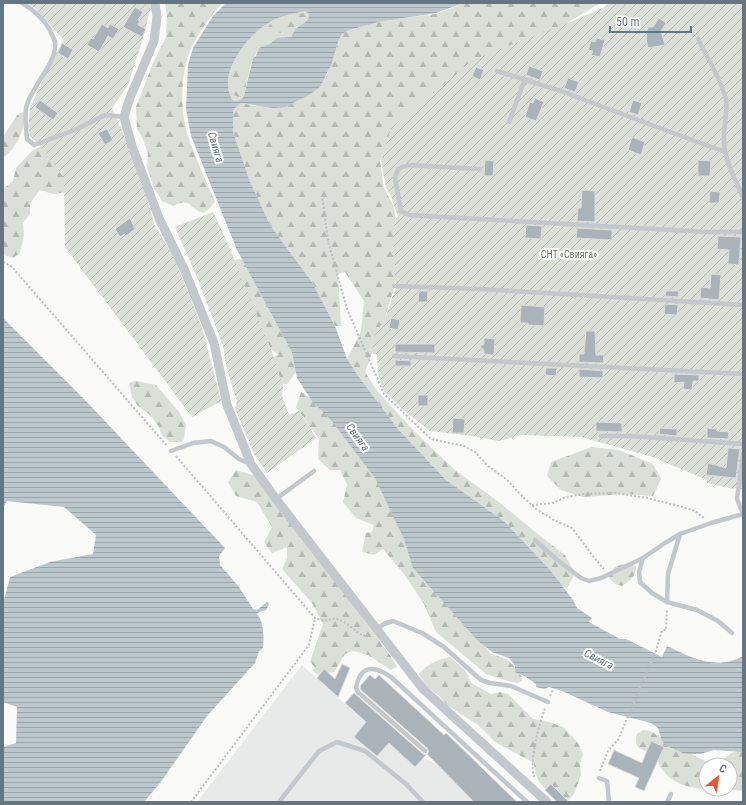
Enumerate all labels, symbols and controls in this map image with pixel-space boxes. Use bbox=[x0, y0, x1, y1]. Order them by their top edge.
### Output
scale bar bbox=[610, 8, 691, 34]
text: 50 m bbox=[616, 15, 640, 29]
water label: Свияга bbox=[205, 130, 226, 164]
park label: СНТ «Свияга» bbox=[541, 249, 597, 260]
water label: Свияга bbox=[343, 421, 372, 454]
water label: Свияга bbox=[582, 647, 616, 672]
north arrow bbox=[698, 757, 738, 797]
text: С bbox=[717, 762, 729, 776]

